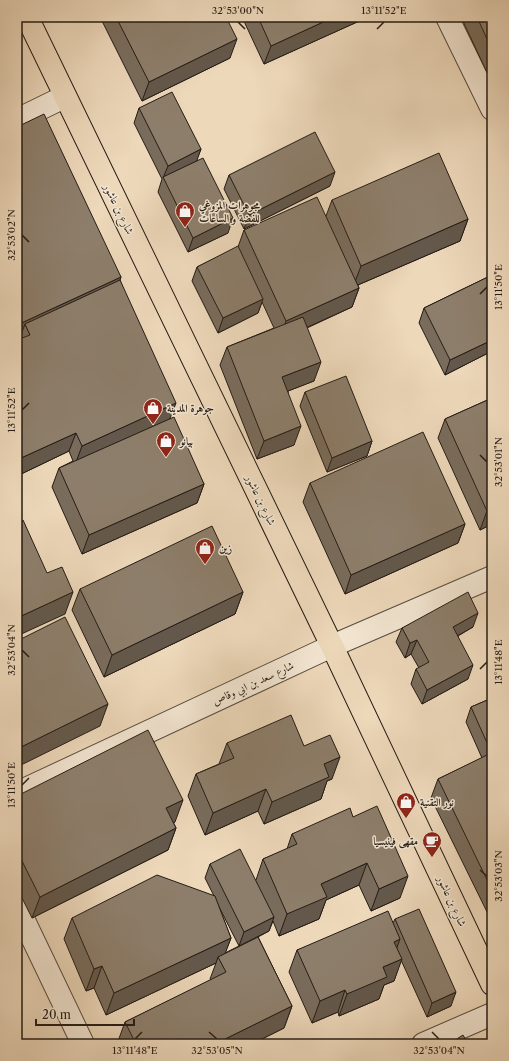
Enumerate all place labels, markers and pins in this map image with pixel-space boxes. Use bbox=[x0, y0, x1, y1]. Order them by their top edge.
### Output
place label: مجوهرات المزوغي للفضة و الساعات bbox=[198, 198, 260, 226]
shop icon: مجوهرات المزوغي للفضة و الساعات bbox=[174, 200, 196, 228]
shop icon: جوهرة المدينة bbox=[142, 397, 164, 425]
place label: جوهرة المدينة bbox=[167, 401, 214, 416]
shop icon: بيانو bbox=[155, 430, 177, 458]
place label: بيانو bbox=[179, 434, 193, 448]
shop icon: زين bbox=[194, 537, 216, 565]
place label: زين bbox=[219, 541, 233, 555]
shop icon: نور التقنية bbox=[395, 791, 417, 819]
place label: نور التقنية bbox=[420, 795, 454, 809]
cafe icon: مقهى فينيسيا bbox=[421, 830, 443, 858]
place label: مقهى فينيسيا bbox=[373, 834, 418, 849]

